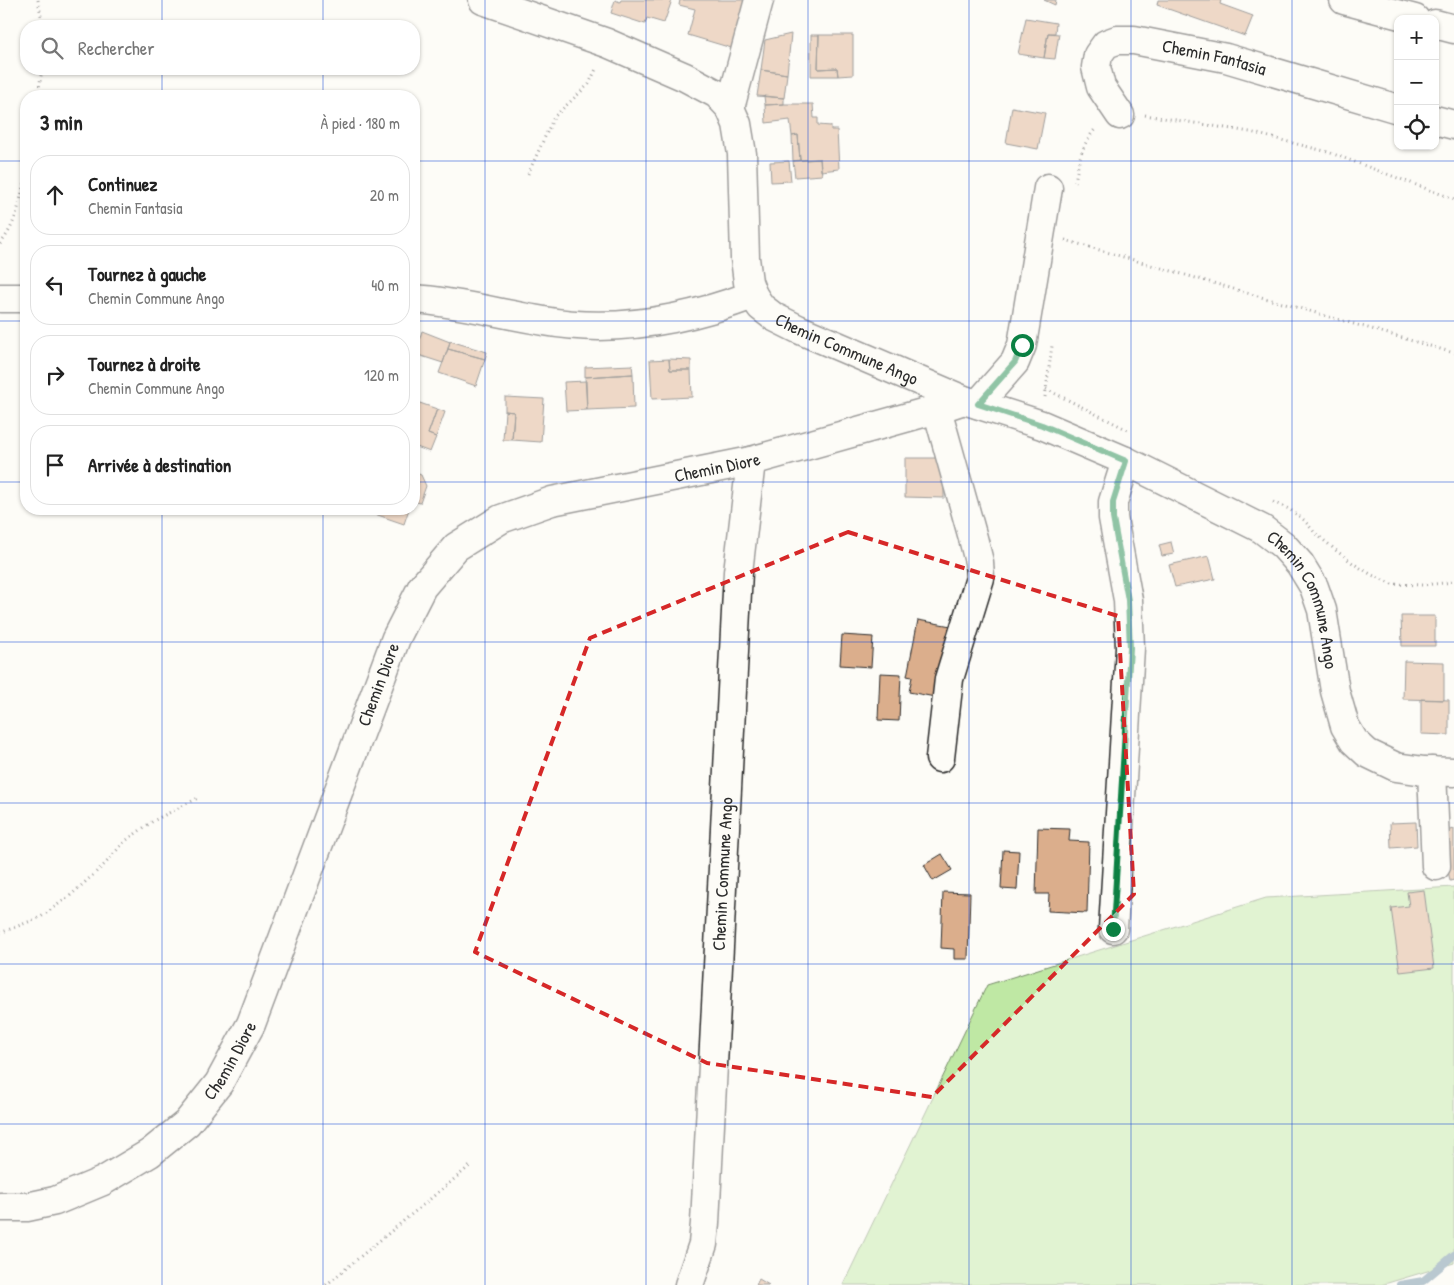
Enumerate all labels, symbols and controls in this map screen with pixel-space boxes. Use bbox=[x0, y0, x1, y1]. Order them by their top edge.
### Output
map controls bbox=[1394, 15, 1439, 150]
button: + bbox=[1394, 15, 1439, 60]
search box bbox=[20, 20, 420, 75]
street label: Chemin Fantasia bbox=[1160, 33, 1270, 81]
icon: search bbox=[38, 34, 66, 62]
text: Rechercher bbox=[78, 35, 155, 61]
button: − bbox=[1394, 60, 1439, 105]
button: locate bbox=[1394, 105, 1439, 150]
text: 3 min bbox=[40, 108, 83, 137]
text: À pied · 180 m bbox=[320, 112, 400, 134]
text: Continuez bbox=[88, 171, 157, 197]
icon: ahead bbox=[41, 181, 69, 209]
text: 20 m bbox=[370, 184, 399, 206]
text: Chemin Fantasia bbox=[88, 197, 183, 219]
text: Tournez à gauche bbox=[88, 261, 206, 287]
icon: left bbox=[41, 271, 69, 299]
text: 40 m bbox=[371, 274, 399, 296]
text: Chemin Commune Ango bbox=[88, 287, 225, 309]
street label: Chemin Commune Ango bbox=[771, 307, 922, 391]
route start bbox=[1011, 334, 1034, 357]
text: Tournez à droite bbox=[88, 351, 201, 377]
icon: right bbox=[41, 361, 69, 389]
text: 120 m bbox=[364, 364, 399, 386]
text: Chemin Commune Ango bbox=[88, 377, 225, 399]
street label: Chemin Diore bbox=[672, 446, 763, 488]
icon: arrive bbox=[41, 451, 69, 479]
text: Arrivée à destination bbox=[88, 452, 231, 478]
street label: Chemin Commune Ango bbox=[1262, 524, 1344, 671]
street label: Chemin Diore bbox=[351, 639, 405, 730]
street label: Chemin Commune Ango bbox=[706, 796, 739, 951]
route end bbox=[1102, 918, 1125, 941]
street label: Chemin Diore bbox=[197, 1017, 262, 1105]

